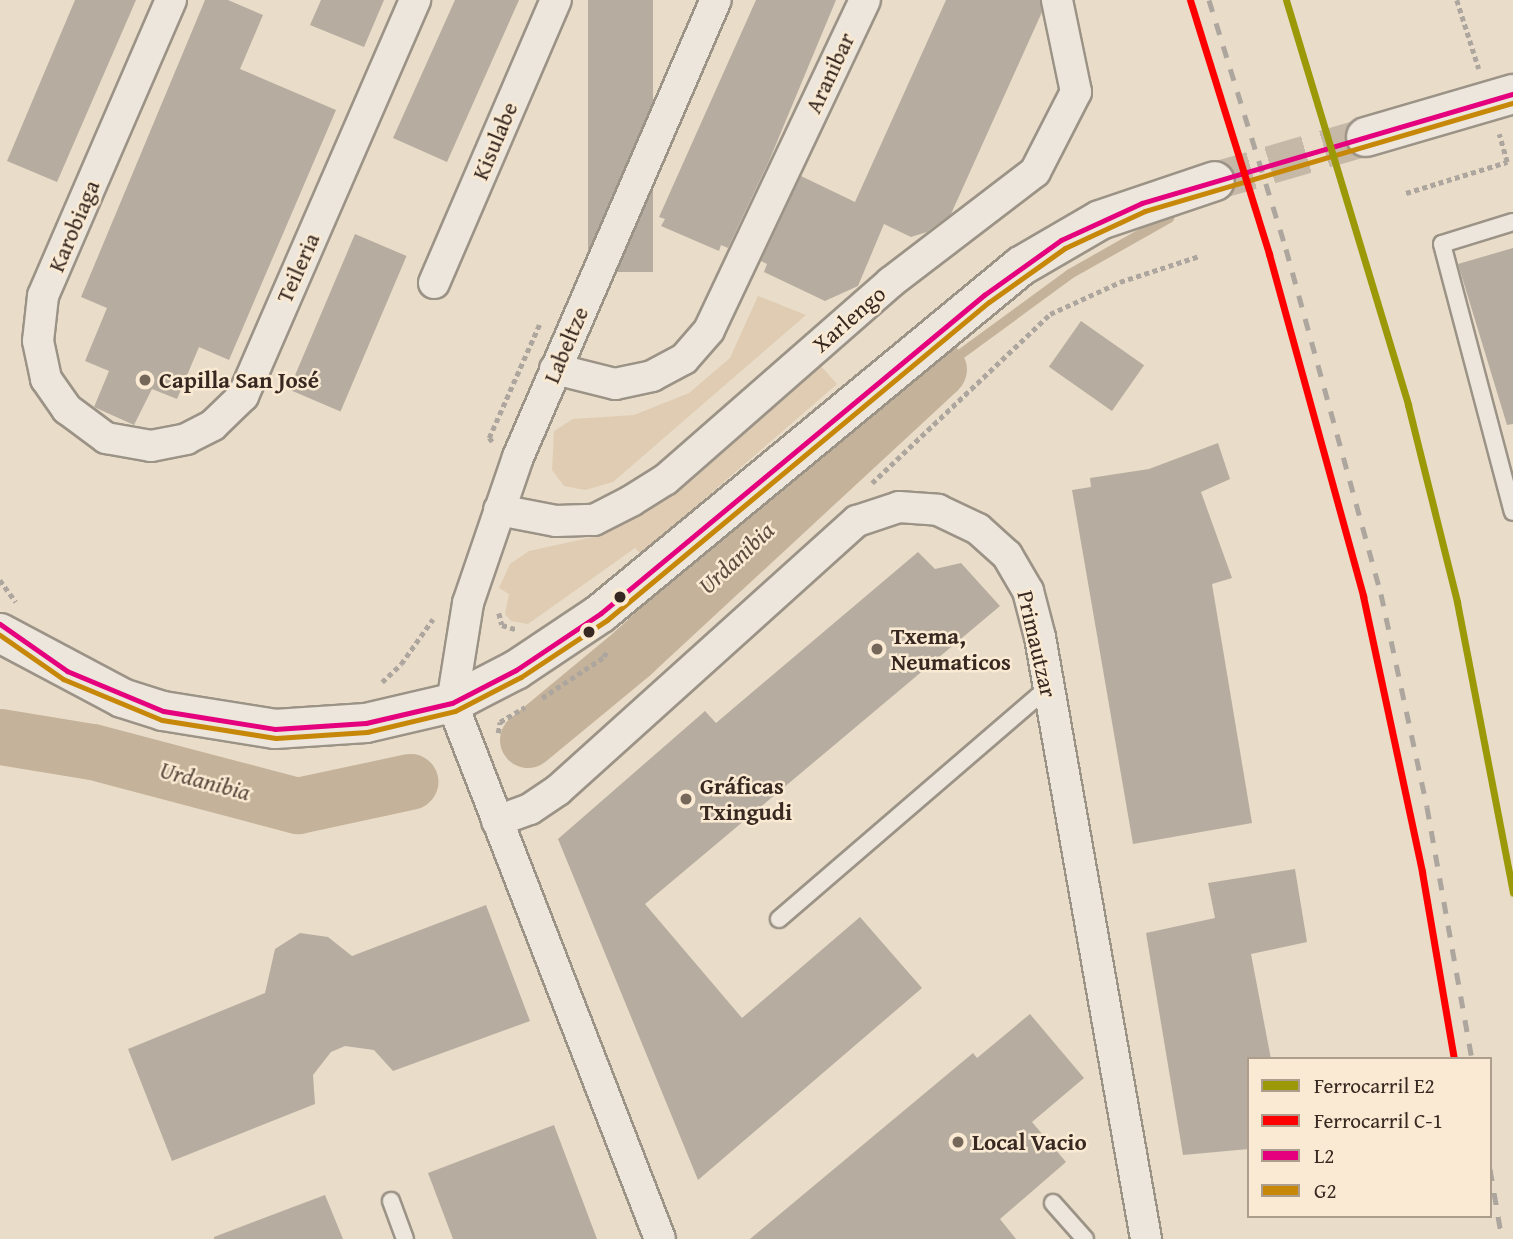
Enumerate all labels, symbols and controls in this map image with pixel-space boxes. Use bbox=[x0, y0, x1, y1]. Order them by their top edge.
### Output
street label: Aranibar bbox=[799, 28, 861, 118]
street label: Kisulabe bbox=[466, 98, 524, 184]
street label: Karobiaga bbox=[42, 176, 106, 276]
street label: Teileria bbox=[270, 229, 326, 307]
street label: Xarlengo bbox=[807, 280, 891, 358]
street label: Labeltze bbox=[538, 303, 594, 387]
place label: Capilla San José bbox=[159, 366, 319, 394]
marker: Capilla San José bbox=[137, 372, 153, 388]
water label: Urdanibia bbox=[692, 516, 780, 600]
street label: Primautzar bbox=[1011, 588, 1063, 700]
unlabelled marker bbox=[613, 590, 627, 604]
place label: Txema, Neumaticos bbox=[891, 622, 1011, 676]
unlabelled marker bbox=[582, 625, 596, 639]
marker: Txema, Neumaticos bbox=[869, 641, 885, 657]
water label: Urdanibia bbox=[157, 755, 253, 807]
place label: Gráficas Txingudi bbox=[700, 772, 792, 826]
marker: Gráficas Txingudi bbox=[678, 791, 694, 807]
legend bbox=[1247, 1057, 1492, 1218]
text: Ferrocarril E2 bbox=[1314, 1070, 1435, 1101]
text: Ferrocarril C-1 bbox=[1314, 1105, 1443, 1136]
place label: Local Vacio bbox=[972, 1128, 1087, 1156]
marker: Local Vacio bbox=[950, 1134, 966, 1150]
text: L2 bbox=[1314, 1140, 1334, 1171]
text: G2 bbox=[1314, 1175, 1337, 1206]

